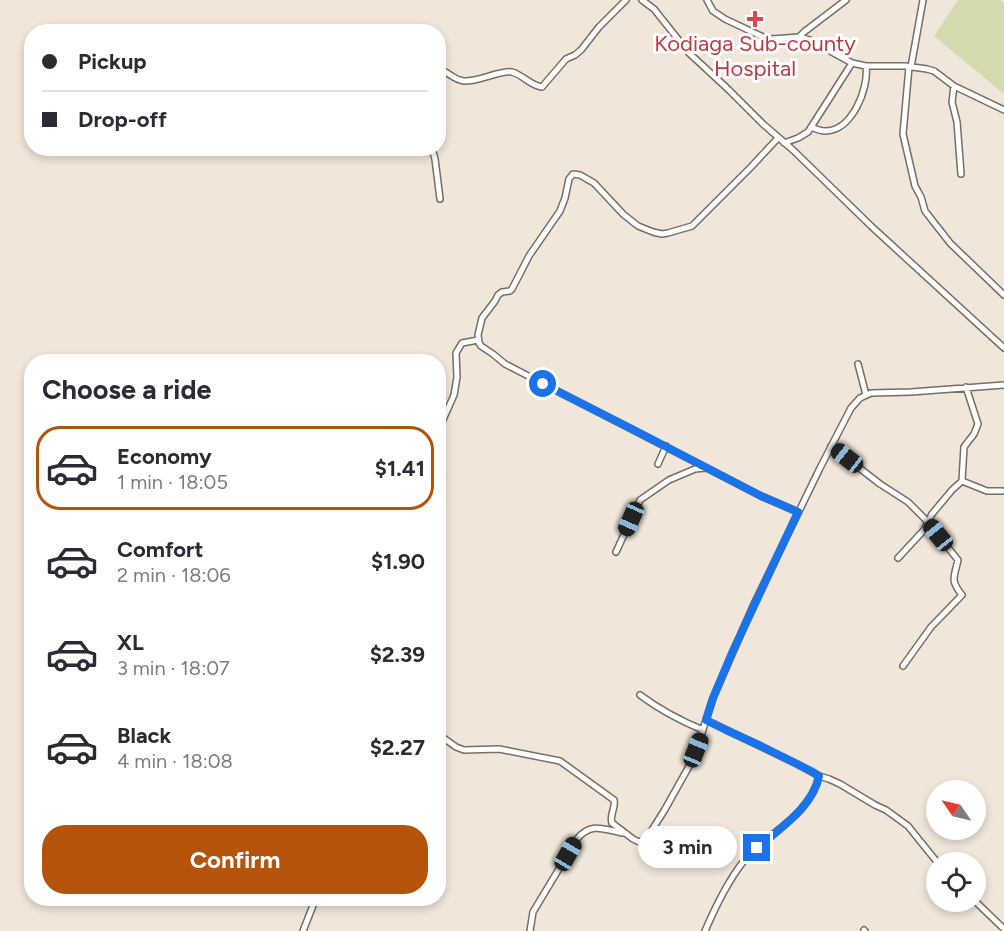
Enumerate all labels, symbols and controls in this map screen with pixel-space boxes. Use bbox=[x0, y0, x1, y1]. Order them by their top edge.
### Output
marker: Kodiaga Sub-county Hospital bbox=[746, 10, 764, 28]
place label: Kodiaga Sub-county Hospital bbox=[654, 30, 856, 82]
text: Pickup bbox=[78, 48, 147, 75]
text: Drop-off bbox=[78, 106, 167, 133]
route start bbox=[529, 370, 556, 397]
text: Choose a ride bbox=[42, 373, 211, 406]
car bbox=[827, 440, 867, 476]
icon: car bbox=[45, 441, 99, 495]
text: Economy bbox=[117, 443, 212, 470]
text: $1.41 bbox=[375, 455, 425, 482]
text: 1 min · 18:05 bbox=[117, 470, 228, 494]
car bbox=[615, 499, 647, 539]
car bbox=[920, 515, 956, 555]
icon: car bbox=[45, 534, 99, 588]
text: Comfort bbox=[117, 536, 203, 563]
text: $1.90 bbox=[371, 548, 425, 575]
text: 2 min · 18:06 bbox=[117, 563, 231, 587]
icon: car bbox=[45, 627, 99, 681]
text: XL bbox=[117, 629, 144, 656]
text: $2.39 bbox=[370, 641, 425, 668]
text: 3 min · 18:07 bbox=[117, 656, 230, 680]
icon: car bbox=[45, 720, 99, 774]
text: Black bbox=[117, 722, 171, 749]
car bbox=[681, 730, 711, 770]
text: $2.27 bbox=[370, 734, 425, 761]
text: 4 min · 18:08 bbox=[117, 749, 233, 773]
north arrow bbox=[926, 780, 986, 840]
map controls bbox=[926, 780, 986, 912]
button: Confirm bbox=[42, 825, 428, 894]
callout: 3 min bbox=[637, 827, 736, 869]
car bbox=[551, 834, 585, 874]
route end bbox=[743, 834, 770, 861]
text: 3 min bbox=[663, 835, 712, 859]
button: locate bbox=[926, 852, 986, 912]

